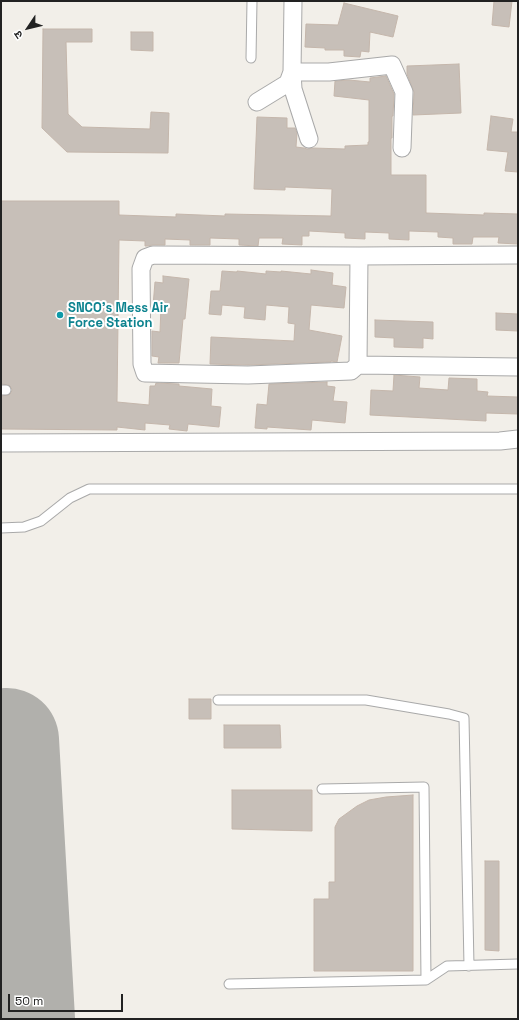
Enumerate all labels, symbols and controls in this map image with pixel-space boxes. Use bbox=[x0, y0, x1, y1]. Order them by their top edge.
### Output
north arrow bbox=[8, 8, 48, 48]
text: उ bbox=[11, 28, 26, 42]
place label: SNCO's Mess Air Force Station bbox=[68, 300, 168, 331]
marker: SNCO's Mess Air Force Station bbox=[55, 310, 65, 320]
scale bar bbox=[10, 986, 125, 1012]
text: 50 m bbox=[15, 993, 43, 1009]

